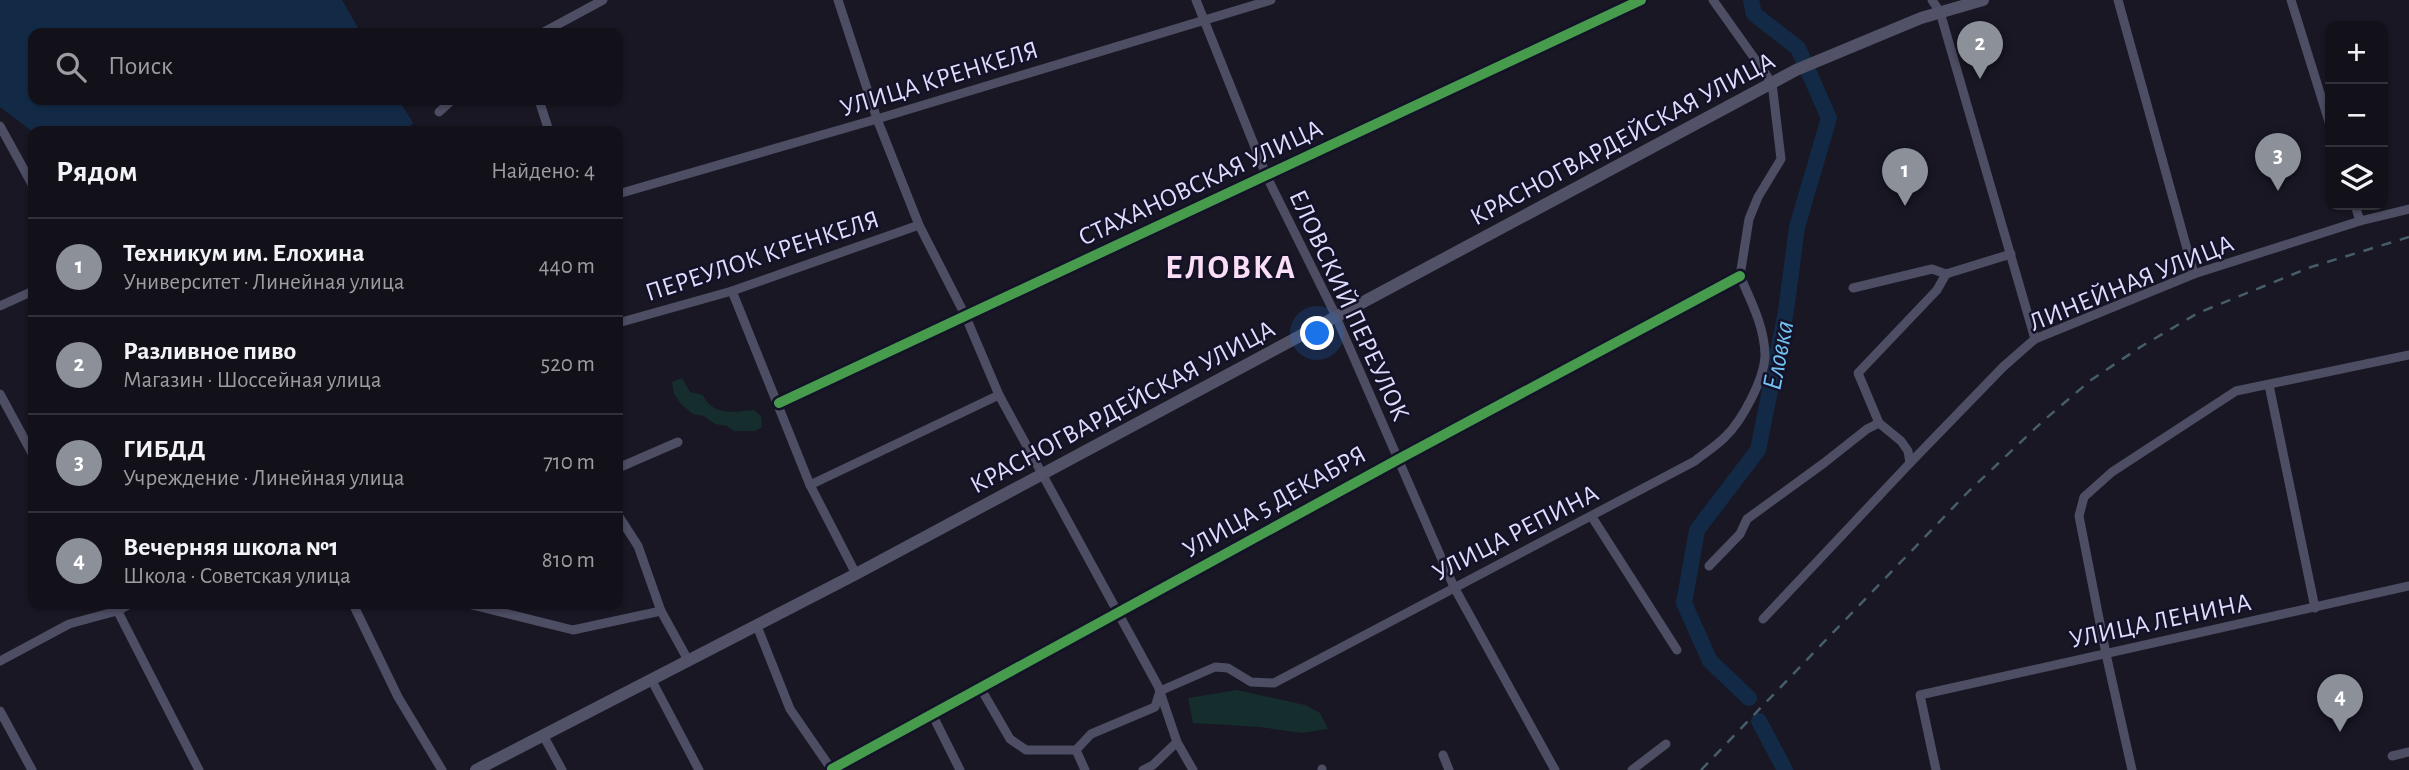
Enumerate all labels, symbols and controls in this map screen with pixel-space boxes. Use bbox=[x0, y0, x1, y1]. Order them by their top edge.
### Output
pin: 2 bbox=[1957, 21, 2003, 79]
map controls bbox=[2325, 21, 2388, 210]
button: + bbox=[2325, 21, 2388, 84]
search box bbox=[28, 28, 623, 105]
street label: УЛИЦА КРЕНКЕЛЯ bbox=[837, 36, 1041, 121]
street label: КРАСНОГВАРДЕЙСКАЯ УЛИЦА bbox=[1466, 47, 1779, 230]
icon: search bbox=[52, 48, 90, 86]
text: Поиск bbox=[108, 53, 173, 79]
button: − bbox=[2325, 84, 2388, 147]
street label: СТАХАНОВСКАЯ УЛИЦА bbox=[1074, 115, 1326, 251]
pin: 3 bbox=[2255, 133, 2301, 191]
button: layers bbox=[2325, 147, 2388, 210]
pin: 1 bbox=[1882, 148, 1928, 206]
text: Рядом bbox=[56, 157, 138, 187]
text: Найдено: 4 bbox=[491, 160, 595, 183]
street label: ЕЛОВСКИЙ ПЕРЕУЛОК bbox=[1284, 186, 1414, 425]
street label: ПЕРЕУЛОК КРЕНКЕЛЯ bbox=[642, 206, 883, 306]
street label: ЛИНЕЙНАЯ УЛИЦА bbox=[2025, 230, 2237, 336]
text: Техникум им. Елохина bbox=[123, 240, 365, 266]
district label: ЕЛОВКА bbox=[1165, 252, 1297, 285]
text: 1 bbox=[75, 255, 83, 278]
text: 440 m bbox=[539, 255, 595, 278]
text: Университет · Линейная улица bbox=[123, 271, 405, 294]
street label: КРАСНОГВАРДЕЙСКАЯ УЛИЦА bbox=[966, 315, 1279, 498]
your location bbox=[1300, 316, 1334, 350]
water label: Еловка bbox=[1759, 318, 1799, 393]
text: Разливное пиво bbox=[123, 338, 296, 364]
text: 2 bbox=[74, 353, 84, 376]
text: 520 m bbox=[541, 353, 595, 376]
text: Магазин · Шоссейная улица bbox=[123, 369, 381, 392]
text: ГИБДД bbox=[123, 436, 205, 462]
street label: УЛИЦА 5 ДЕКАБРЯ bbox=[1179, 441, 1370, 563]
text: 3 bbox=[74, 451, 84, 474]
text: 710 m bbox=[543, 451, 595, 474]
text: Учреждение · Линейная улица bbox=[123, 467, 404, 490]
street label: УЛИЦА РЕПИНА bbox=[1428, 480, 1603, 586]
text: Вечерняя школа №1 bbox=[123, 534, 339, 560]
text: 4 bbox=[73, 549, 85, 572]
text: 810 m bbox=[542, 549, 595, 572]
text: Школа · Советская улица bbox=[123, 565, 351, 588]
street label: УЛИЦА ЛЕНИНА bbox=[2067, 589, 2253, 653]
pin: 4 bbox=[2317, 674, 2363, 732]

